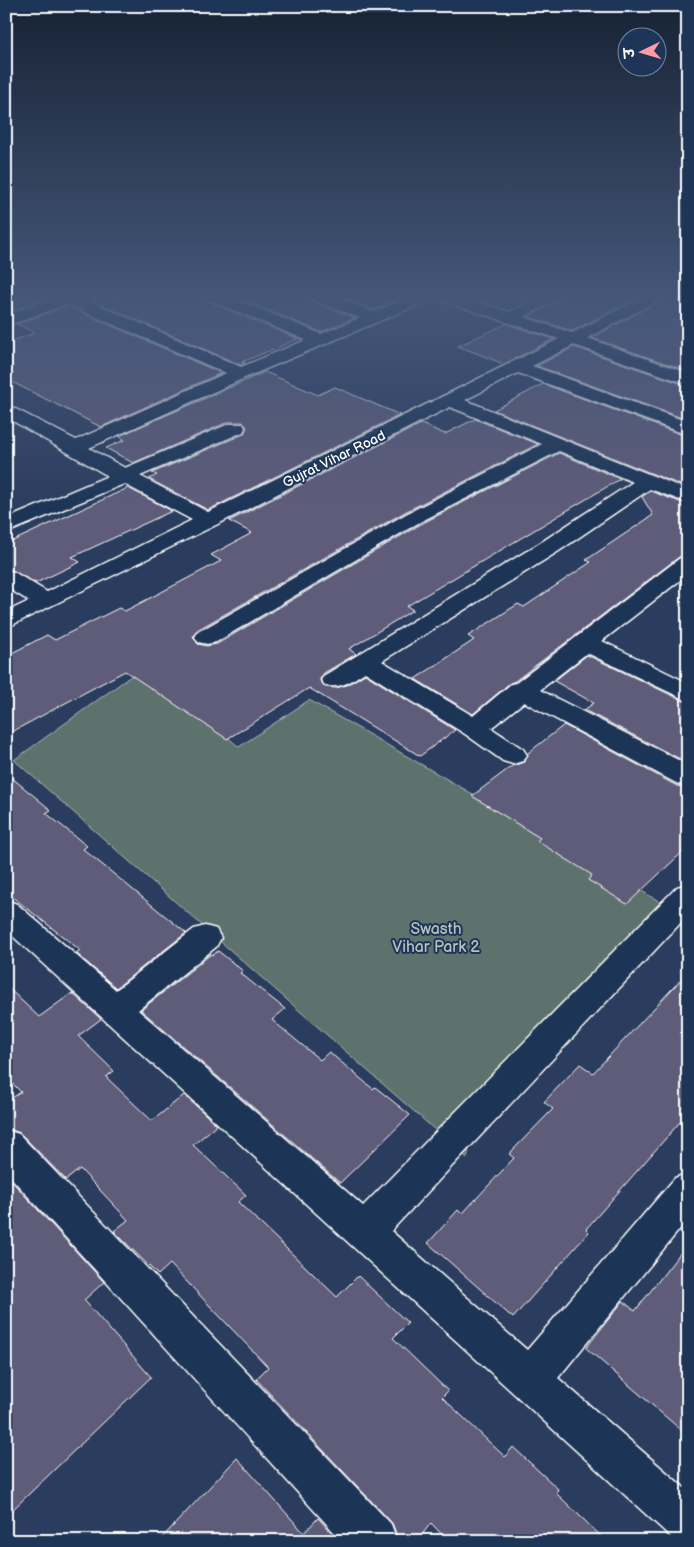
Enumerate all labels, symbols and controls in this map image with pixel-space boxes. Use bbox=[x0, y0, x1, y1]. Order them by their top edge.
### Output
north arrow bbox=[616, 28, 666, 78]
text: उ bbox=[621, 46, 639, 60]
street label: Gujrat Vihar Road bbox=[280, 427, 388, 491]
park label: Swasth Vihar Park 2 bbox=[392, 920, 480, 957]

